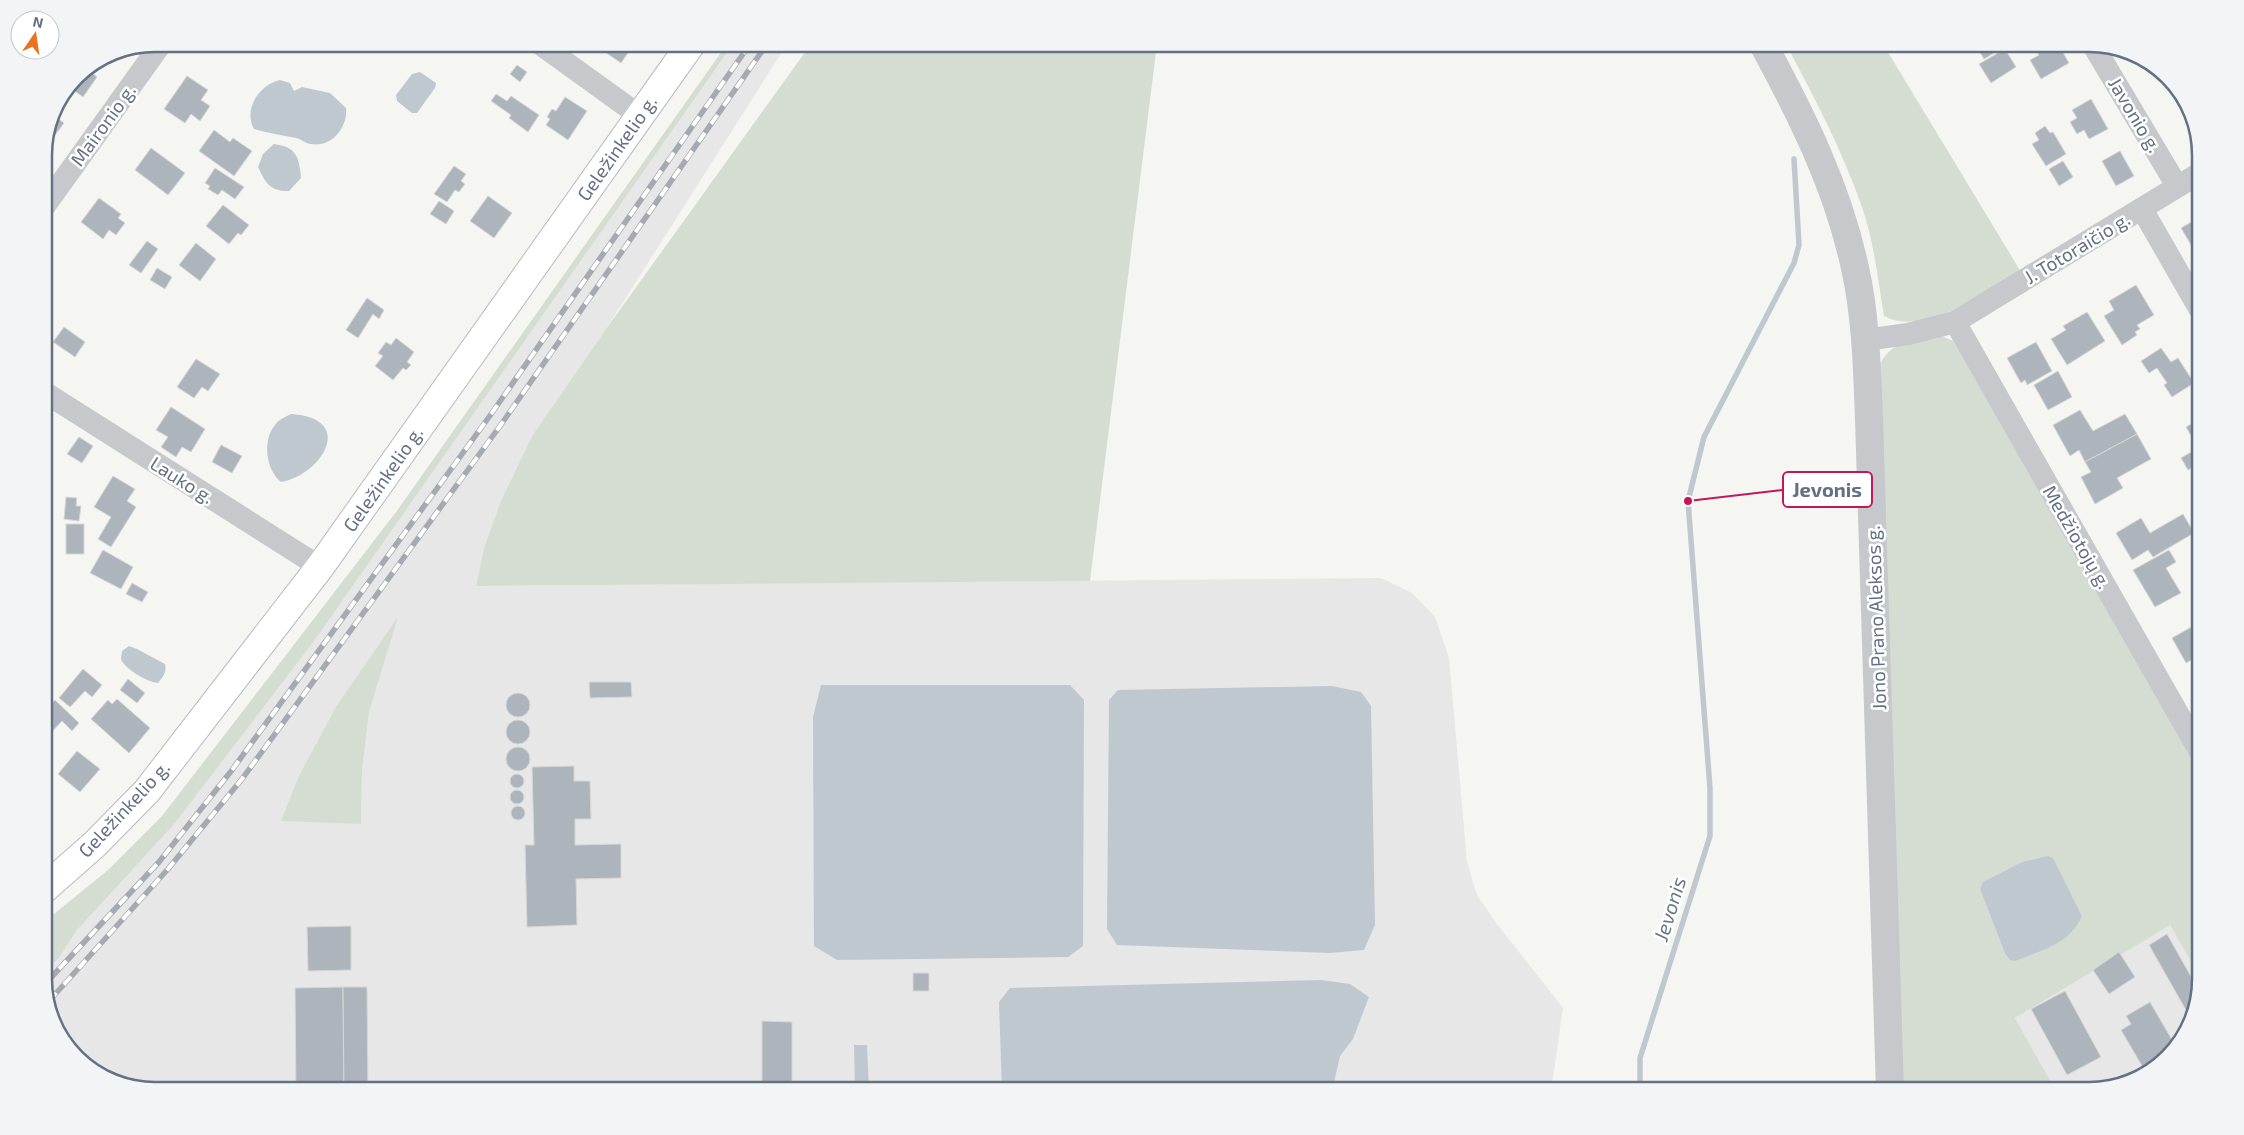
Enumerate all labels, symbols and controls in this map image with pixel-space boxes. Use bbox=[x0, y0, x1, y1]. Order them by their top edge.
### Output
north arrow bbox=[10, 10, 60, 60]
text: N bbox=[31, 12, 45, 31]
street label: Javonio g. bbox=[2104, 73, 2167, 156]
street label: Maironio g. bbox=[65, 79, 140, 170]
street label: Geležinkelio g. bbox=[572, 91, 661, 205]
street label: J. Totoraičio g. bbox=[2020, 207, 2134, 288]
street label: Geležinkelio g. bbox=[338, 422, 427, 536]
street label: Lauko g. bbox=[146, 451, 218, 508]
callout: Jevonis bbox=[1783, 472, 1872, 507]
text: Jevonis bbox=[1792, 477, 1862, 501]
street label: Medžiotojų g. bbox=[2039, 481, 2116, 593]
street label: Jono Prano Aleksos g. bbox=[1861, 525, 1890, 711]
street label: Geležinkelio g. bbox=[73, 756, 174, 862]
water label: Jevonis bbox=[1648, 874, 1690, 945]

